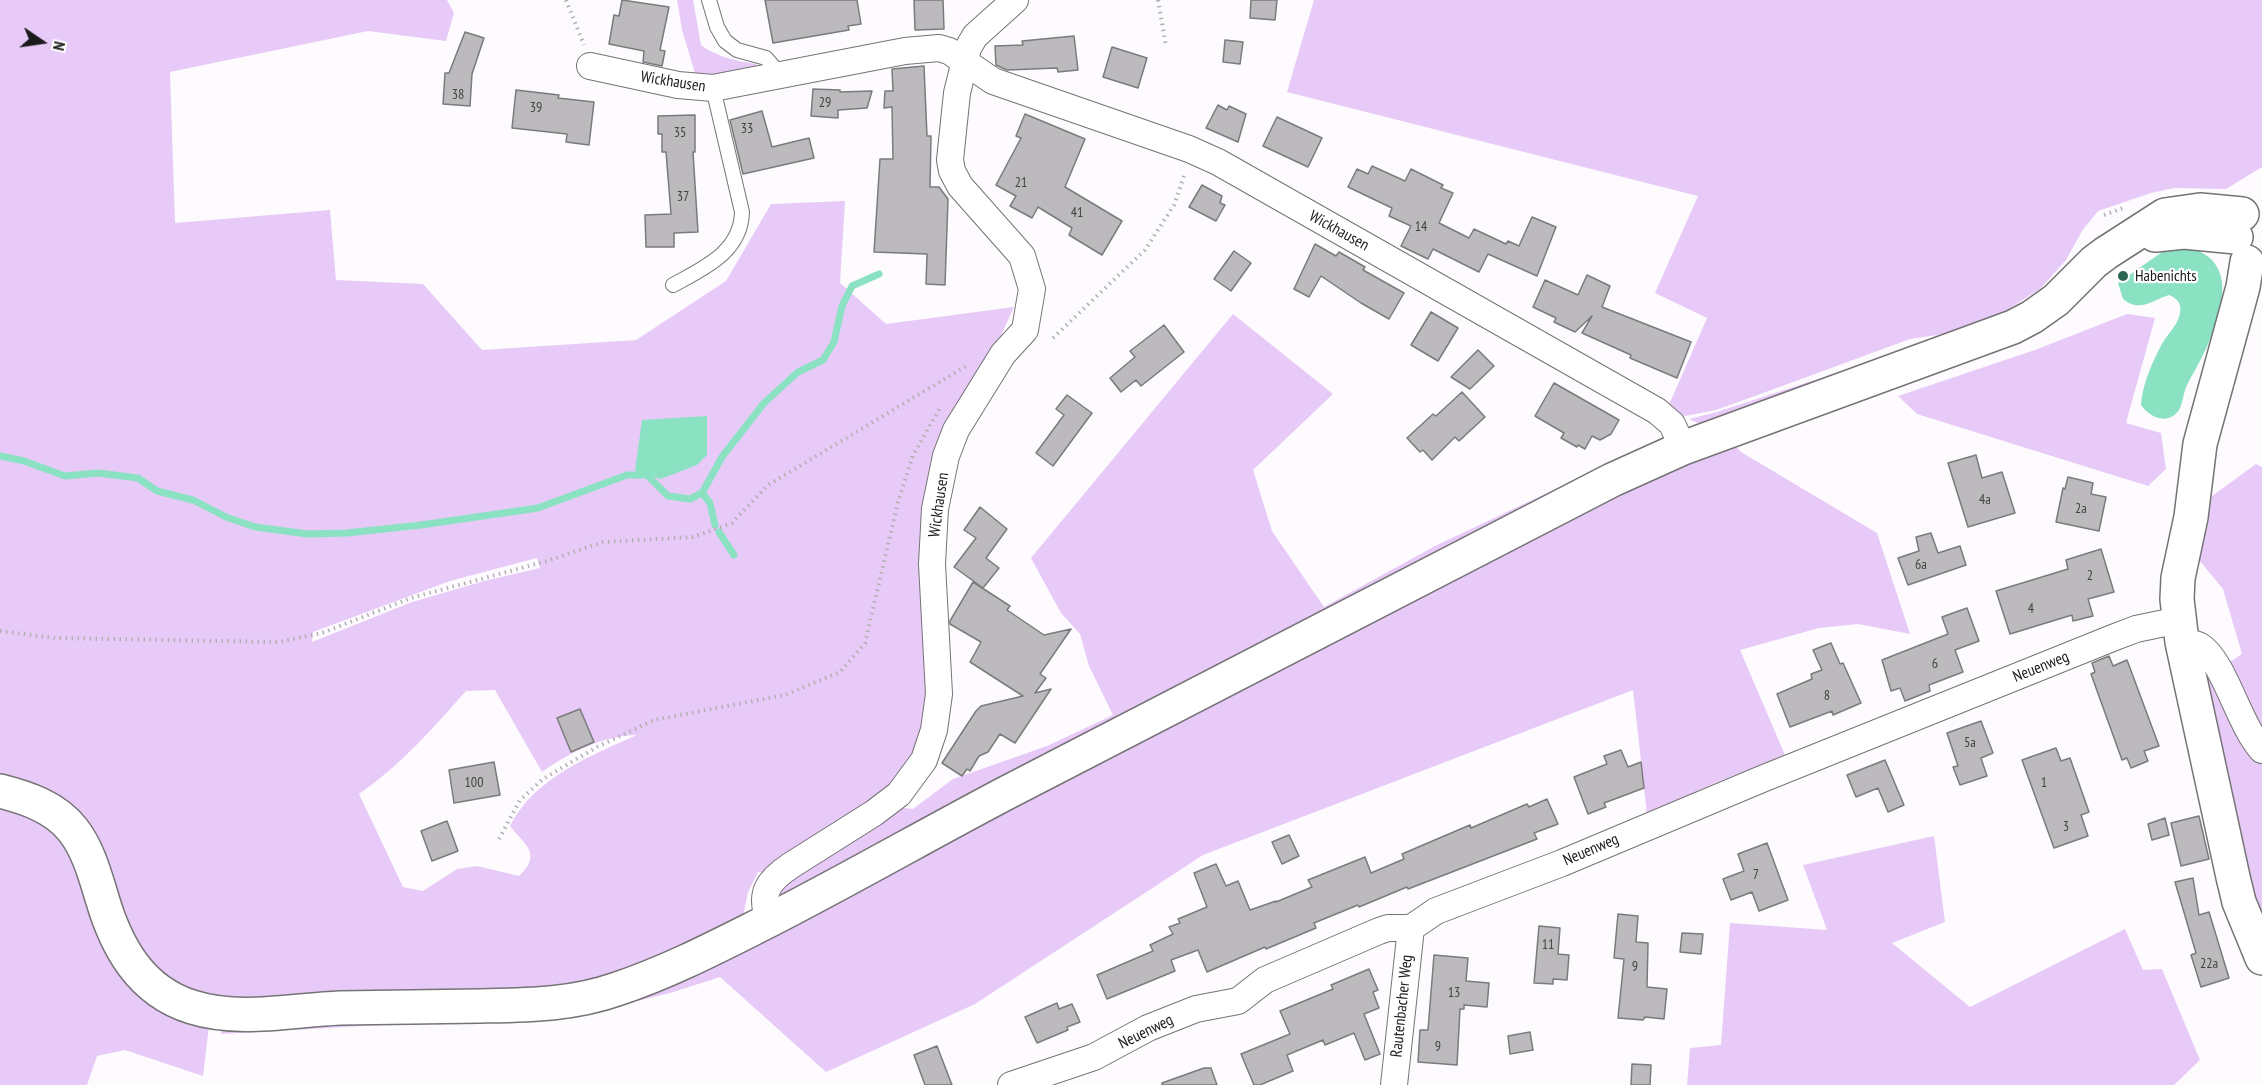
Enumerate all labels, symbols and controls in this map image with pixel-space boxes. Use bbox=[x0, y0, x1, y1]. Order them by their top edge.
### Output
north arrow bbox=[12, 12, 72, 72]
text: N bbox=[49, 40, 70, 53]
street label: Wickhausen bbox=[639, 67, 707, 97]
house number: 38 bbox=[452, 87, 464, 103]
house number: 29 bbox=[819, 95, 831, 111]
house number: 39 bbox=[530, 100, 542, 116]
house number: 33 bbox=[741, 121, 753, 137]
house number: 35 bbox=[674, 125, 686, 141]
house number: 21 bbox=[1015, 175, 1027, 191]
house number: 37 bbox=[677, 189, 689, 205]
house number: 41 bbox=[1071, 205, 1083, 221]
street label: Wickhausen bbox=[1306, 207, 1372, 255]
house number: 14 bbox=[1415, 219, 1427, 235]
place label: Habenichts bbox=[2135, 266, 2197, 286]
marker: Habenichts bbox=[2116, 269, 2130, 283]
street label: Wickhausen bbox=[925, 471, 953, 539]
house number: 4a bbox=[1979, 492, 1991, 508]
house number: 2a bbox=[2075, 501, 2087, 517]
house number: 6a bbox=[1915, 557, 1927, 573]
house number: 2 bbox=[2087, 568, 2093, 584]
house number: 4 bbox=[2028, 601, 2034, 617]
street label: Neuenweg bbox=[2010, 647, 2072, 687]
house number: 6 bbox=[1932, 656, 1938, 672]
house number: 8 bbox=[1824, 688, 1830, 704]
house number: 5a bbox=[1964, 735, 1976, 751]
house number: 100 bbox=[465, 775, 483, 791]
house number: 1 bbox=[2041, 775, 2047, 791]
house number: 3 bbox=[2063, 819, 2069, 835]
street label: Neuenweg bbox=[1560, 830, 1622, 870]
house number: 7 bbox=[1753, 867, 1759, 883]
house number: 11 bbox=[1542, 937, 1554, 953]
street label: Rautenbacher Weg bbox=[1387, 954, 1417, 1058]
house number: 22a bbox=[2200, 956, 2218, 972]
house number: 9 bbox=[1632, 959, 1638, 975]
house number: 13 bbox=[1448, 985, 1460, 1001]
street label: Neuenweg bbox=[1116, 1011, 1176, 1053]
house number: 9 bbox=[1435, 1039, 1441, 1055]

